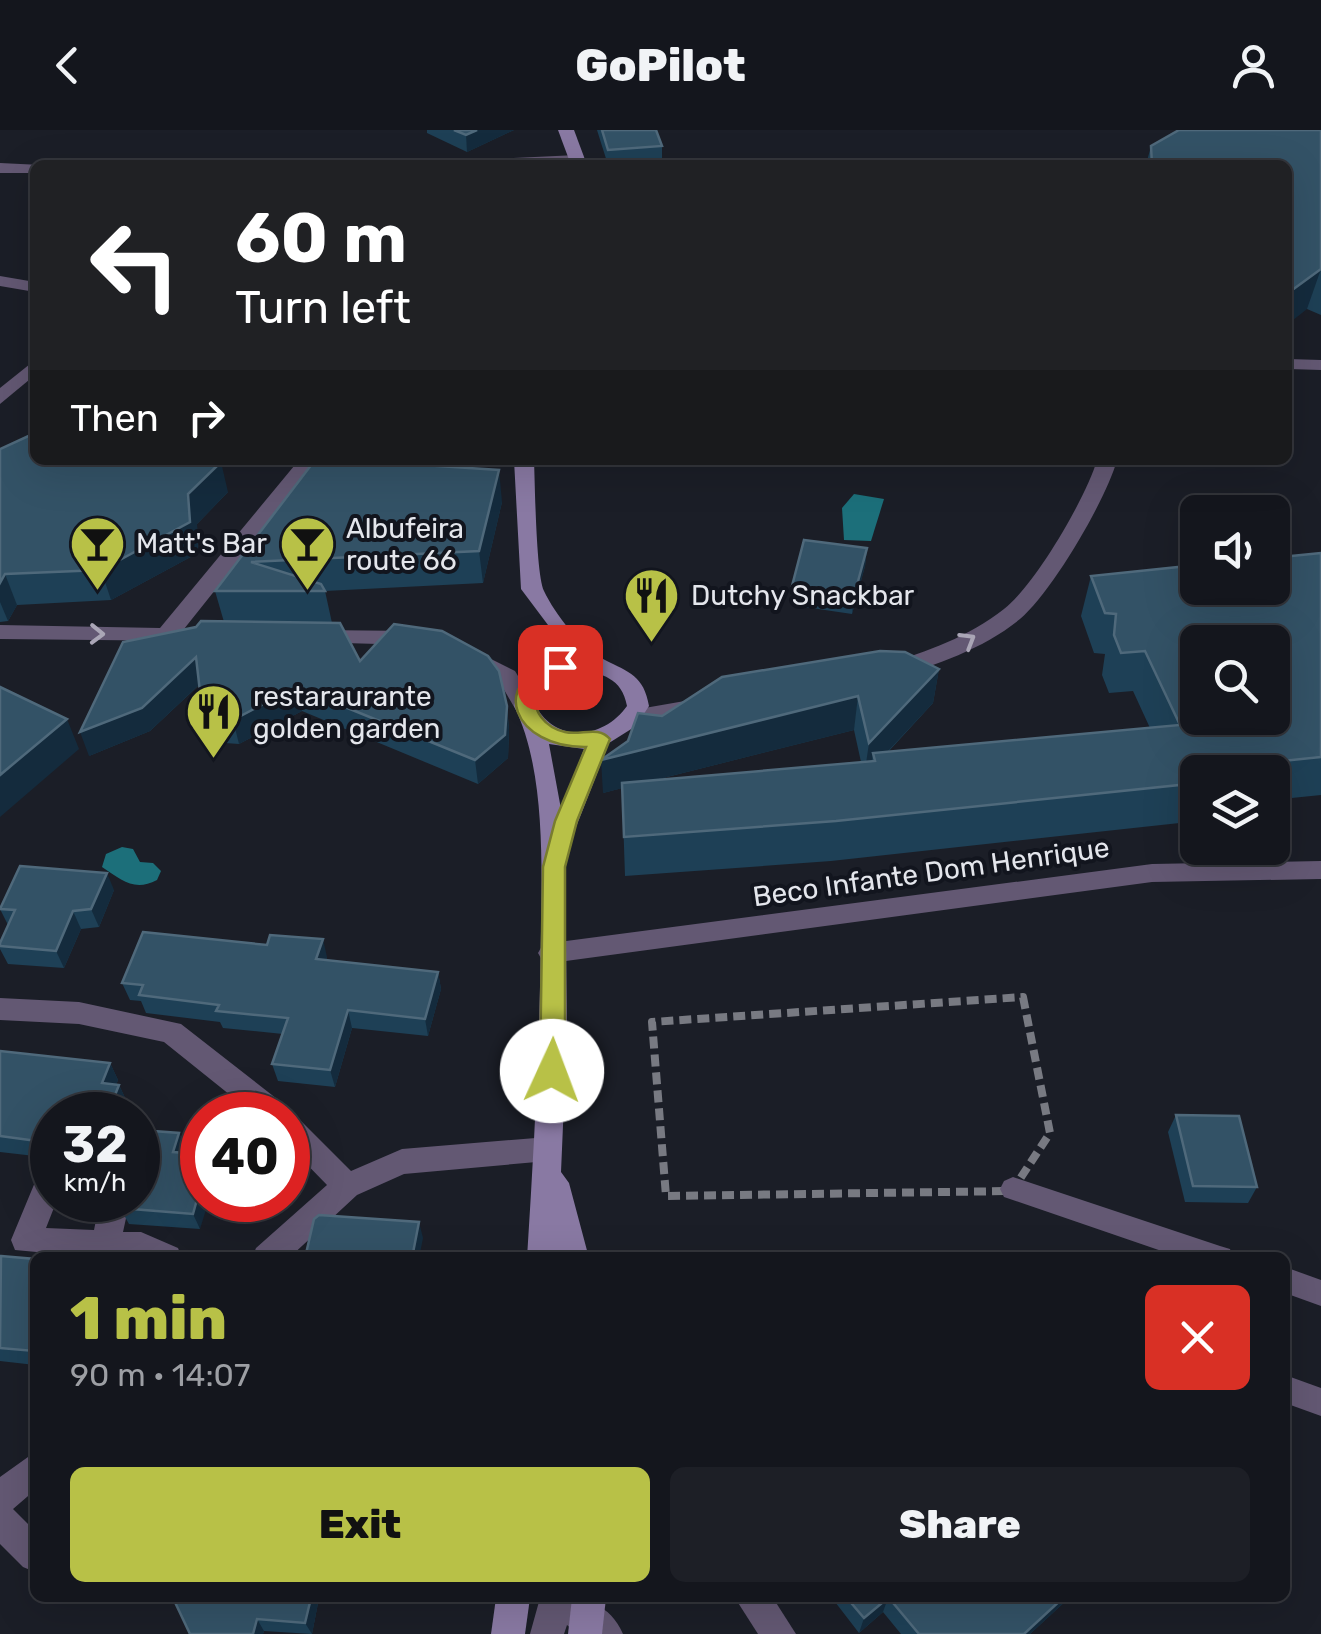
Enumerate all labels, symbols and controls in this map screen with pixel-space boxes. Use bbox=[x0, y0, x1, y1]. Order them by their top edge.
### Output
icon: back bbox=[40, 38, 95, 93]
icon: person bbox=[1226, 38, 1281, 93]
text: GoPilot bbox=[575, 39, 746, 92]
text: 60 m bbox=[235, 197, 407, 280]
icon: left bbox=[70, 200, 200, 330]
text: Turn left bbox=[235, 281, 411, 334]
icon: right bbox=[179, 390, 234, 445]
text: Then bbox=[70, 395, 159, 441]
map controls bbox=[1180, 495, 1290, 865]
button: sound bbox=[1180, 495, 1290, 605]
place label: Albufeira route 66 bbox=[346, 512, 464, 577]
bar icon: Matt's Bar bbox=[67, 513, 127, 592]
bar icon: Albufeira route 66 bbox=[277, 514, 337, 593]
place label: Matt's Bar bbox=[136, 527, 267, 560]
restaurant icon: Dutchy Snackbar bbox=[622, 565, 682, 644]
place label: Dutchy Snackbar bbox=[691, 579, 915, 612]
one-way arrow bbox=[90, 624, 106, 645]
pin bbox=[518, 625, 603, 710]
button: search bbox=[1180, 625, 1290, 735]
one-way arrow bbox=[957, 633, 975, 652]
icon: arrive bbox=[533, 640, 588, 695]
place label: restaraurante golden garden bbox=[253, 680, 441, 745]
restaurant icon: restaraurante golden garden bbox=[184, 682, 244, 761]
button: layers bbox=[1180, 755, 1290, 865]
street label: Beco Infante Dom Henrique bbox=[751, 831, 1111, 913]
position arrow bbox=[500, 1019, 604, 1123]
speed limit sign: 40 bbox=[180, 1092, 310, 1222]
text: 32 bbox=[62, 1115, 128, 1175]
text: km/h bbox=[64, 1168, 126, 1197]
text: 1 min bbox=[70, 1283, 227, 1354]
button: close bbox=[1145, 1285, 1250, 1390]
text: 90 m · 14:07 bbox=[70, 1356, 250, 1394]
button: Exit bbox=[70, 1467, 650, 1582]
button: Share bbox=[670, 1467, 1250, 1582]

